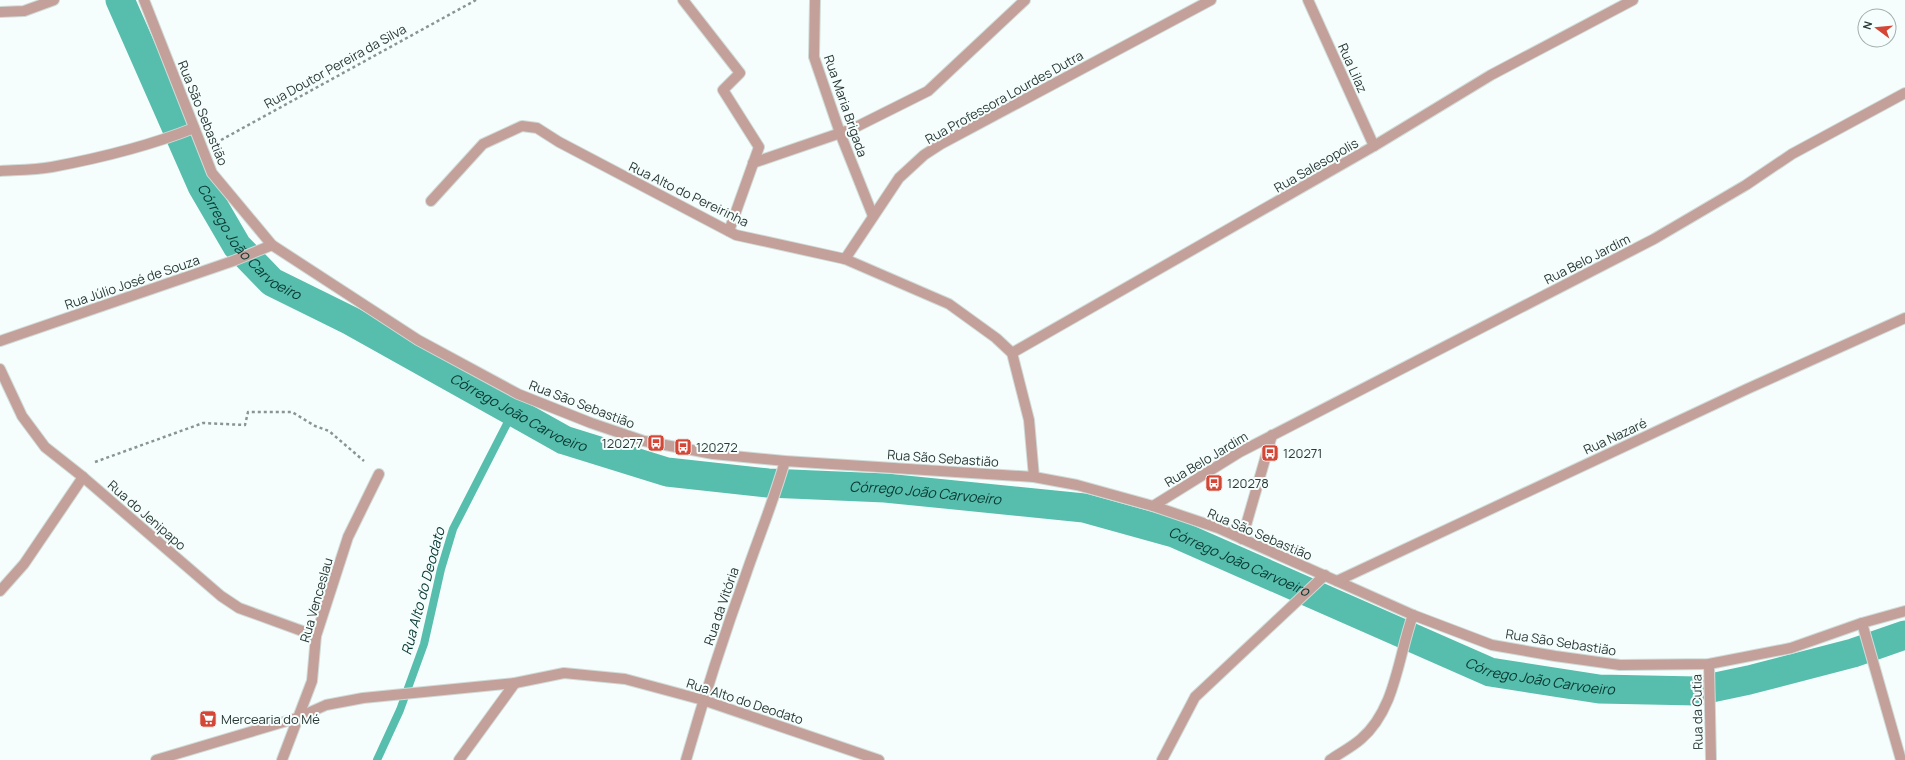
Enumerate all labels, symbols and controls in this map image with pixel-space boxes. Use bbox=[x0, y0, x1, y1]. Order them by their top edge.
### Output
north arrow bbox=[1857, 8, 1897, 48]
street label: Rua Doutor Pereira da Silva bbox=[261, 19, 409, 113]
text: N bbox=[1859, 19, 1875, 31]
street label: Rua Lilaz bbox=[1334, 40, 1372, 96]
street label: Rua Professora Lourdes Dutra bbox=[922, 46, 1086, 148]
street label: Rua Maria Brigada bbox=[820, 52, 872, 160]
street label: Rua São Sebastião bbox=[174, 58, 232, 168]
street label: Rua Salesopolis bbox=[1271, 134, 1362, 196]
street label: Rua Alto do Pereirinha bbox=[626, 157, 752, 231]
water label: Córrego João Carvoeiro bbox=[194, 180, 305, 304]
street label: Rua Belo Jardim bbox=[1541, 230, 1633, 288]
street label: Rua Júlio José de Souza bbox=[62, 250, 202, 314]
water label: Córrego João Carvoeiro bbox=[447, 368, 590, 456]
street label: Rua São Sebastião bbox=[527, 376, 638, 433]
street label: Rua Nazaré bbox=[1580, 413, 1650, 458]
street label: Rua Belo Jardim bbox=[1161, 427, 1251, 491]
bus stop icon: 120277 bbox=[646, 433, 666, 453]
place label: 120277 bbox=[602, 434, 643, 452]
bus stop icon: 120272 bbox=[673, 437, 693, 457]
place label: 120272 bbox=[696, 438, 738, 456]
bus stop icon: 120271 bbox=[1260, 443, 1280, 463]
place label: 120271 bbox=[1283, 444, 1322, 462]
street label: Rua São Sebastião bbox=[887, 445, 1000, 471]
bus stop icon: 120278 bbox=[1204, 473, 1224, 493]
place label: 120278 bbox=[1227, 474, 1269, 492]
street label: Rua do Jenipapo bbox=[104, 476, 190, 554]
water label: Córrego João Carvoeiro bbox=[849, 476, 1003, 509]
street label: Rua São Sebastião bbox=[1205, 504, 1315, 564]
water label: Córrego João Carvoeiro bbox=[1167, 522, 1313, 601]
water label: Rua Alto do Deodato bbox=[396, 524, 449, 657]
street label: Rua Venceslau bbox=[295, 556, 337, 644]
street label: Rua da Vitória bbox=[699, 565, 743, 647]
street label: Rua São Sebastião bbox=[1504, 624, 1618, 660]
water label: Córrego João Carvoeiro bbox=[1462, 652, 1615, 698]
street label: Rua Alto do Deodato bbox=[684, 674, 806, 728]
street label: Rua da Cutia bbox=[1687, 674, 1707, 750]
supermarket icon: Mercearia do Mé bbox=[198, 709, 218, 729]
place label: Mercearia do Mé bbox=[221, 710, 320, 728]

